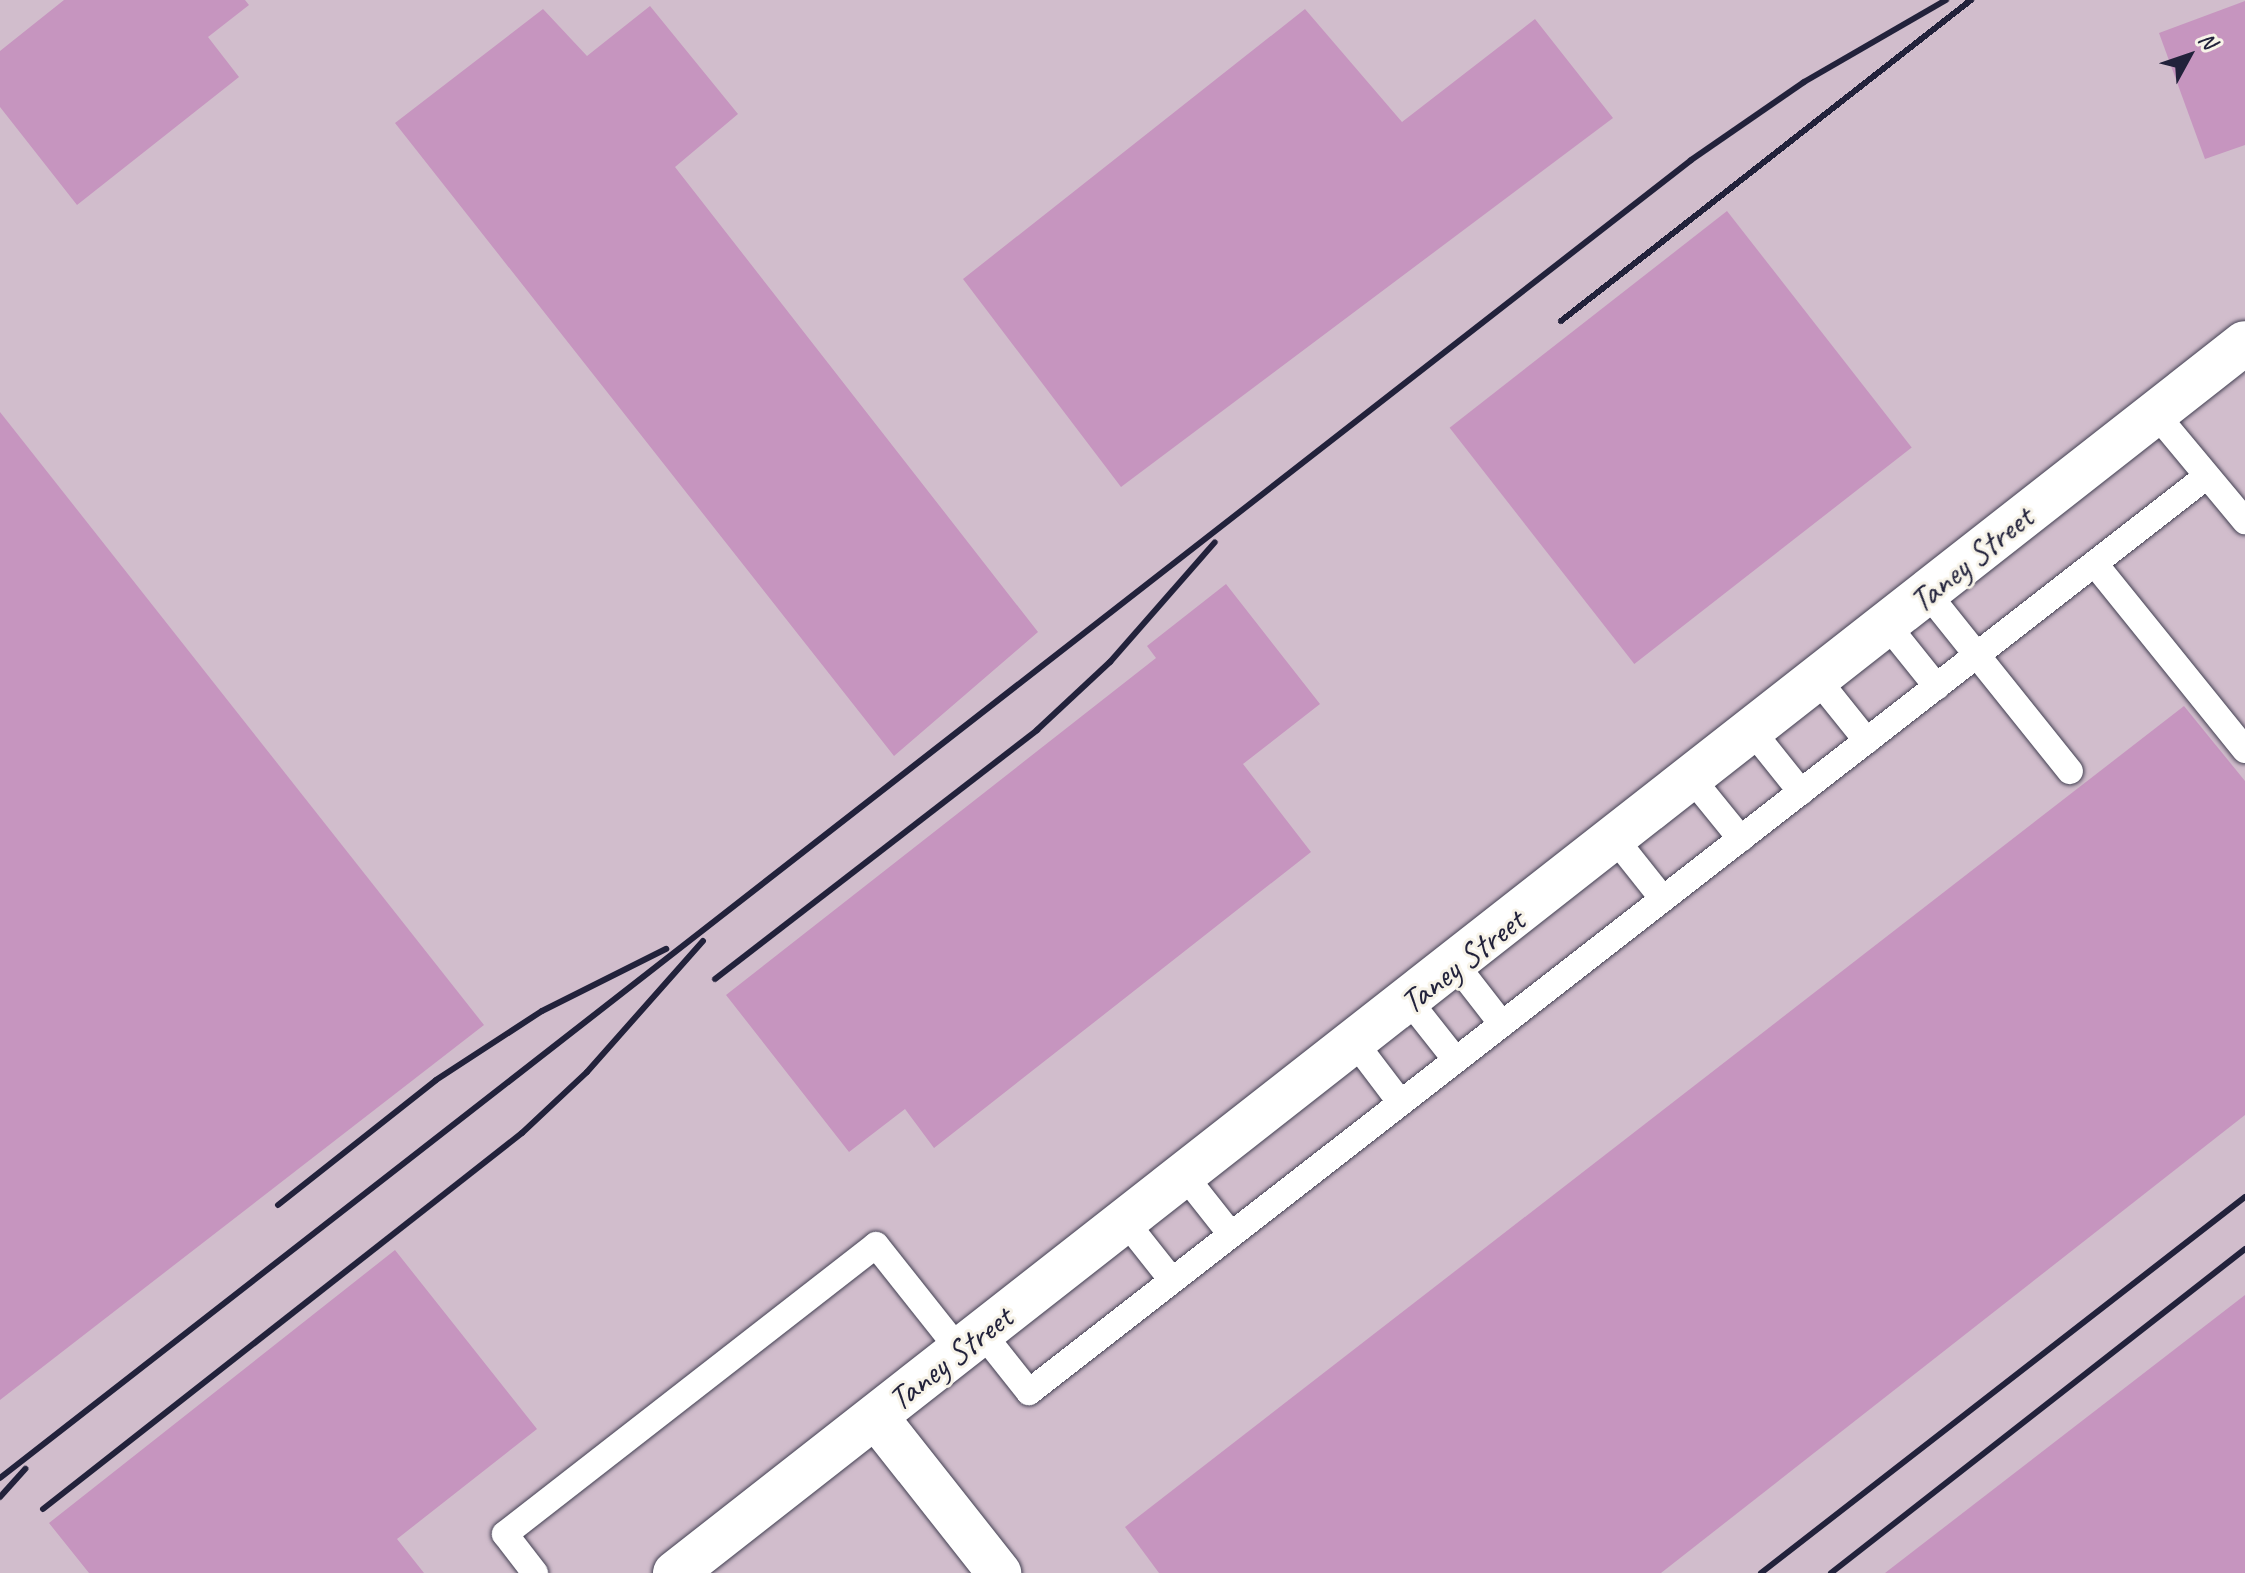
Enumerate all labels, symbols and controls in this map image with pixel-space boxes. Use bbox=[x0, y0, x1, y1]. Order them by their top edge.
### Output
north arrow bbox=[2149, 16, 2229, 96]
text: N bbox=[2192, 26, 2222, 55]
street label: Taney Street bbox=[1901, 497, 2041, 621]
street label: Taney Street bbox=[1391, 899, 1533, 1023]
street label: Taney Street bbox=[879, 1296, 1021, 1420]

